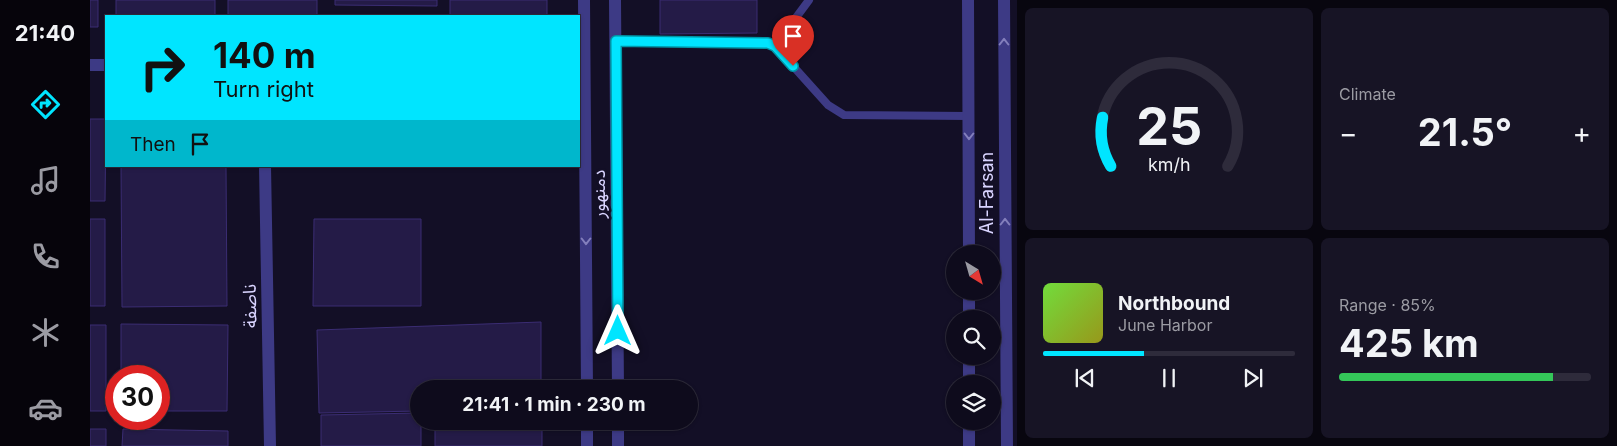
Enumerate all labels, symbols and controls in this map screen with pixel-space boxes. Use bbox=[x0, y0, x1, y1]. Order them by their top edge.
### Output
pin bbox=[772, 15, 814, 66]
text: 21:40 bbox=[15, 20, 75, 46]
icon: arrive bbox=[779, 22, 807, 50]
text: 140 m bbox=[213, 34, 316, 76]
icon: right bbox=[130, 35, 195, 100]
one-way arrow bbox=[999, 38, 1009, 46]
text: Turn right bbox=[213, 76, 314, 102]
text: Climate bbox=[1339, 84, 1396, 104]
icon: directions bbox=[28, 87, 63, 122]
text: 25 bbox=[1136, 95, 1202, 158]
text: 21.5° bbox=[1418, 109, 1512, 155]
text: − bbox=[1339, 116, 1358, 150]
text: + bbox=[1572, 116, 1591, 150]
icon: arrive bbox=[186, 130, 214, 158]
one-way arrow bbox=[964, 132, 974, 140]
text: Then bbox=[130, 133, 176, 156]
street label: Al-Farsan bbox=[976, 152, 997, 234]
text: km/h bbox=[1148, 154, 1190, 175]
icon: music bbox=[28, 163, 63, 198]
street label: دمنهور bbox=[588, 170, 610, 219]
one-way arrow bbox=[1000, 218, 1010, 226]
one-way arrow bbox=[581, 238, 591, 245]
icon: phone bbox=[28, 239, 63, 274]
north arrow bbox=[946, 245, 1001, 300]
map controls bbox=[946, 245, 1001, 430]
street label: ناصفة bbox=[239, 284, 260, 328]
text: Northbound bbox=[1118, 292, 1230, 315]
text: Range · 85% bbox=[1339, 295, 1436, 315]
position arrow bbox=[591, 304, 643, 356]
button: search bbox=[946, 310, 1001, 365]
icon: climate bbox=[28, 315, 63, 350]
text: June Harbor bbox=[1118, 315, 1212, 335]
text: 425 km bbox=[1339, 320, 1479, 366]
icon: previous bbox=[1071, 364, 1099, 392]
icon: pause bbox=[1155, 364, 1183, 392]
icon: next bbox=[1239, 364, 1267, 392]
speed limit sign: 30 bbox=[105, 365, 170, 430]
button: layers bbox=[946, 375, 1001, 430]
icon: car bbox=[28, 391, 63, 426]
text: 21:41 · 1 min · 230 m bbox=[462, 393, 646, 416]

